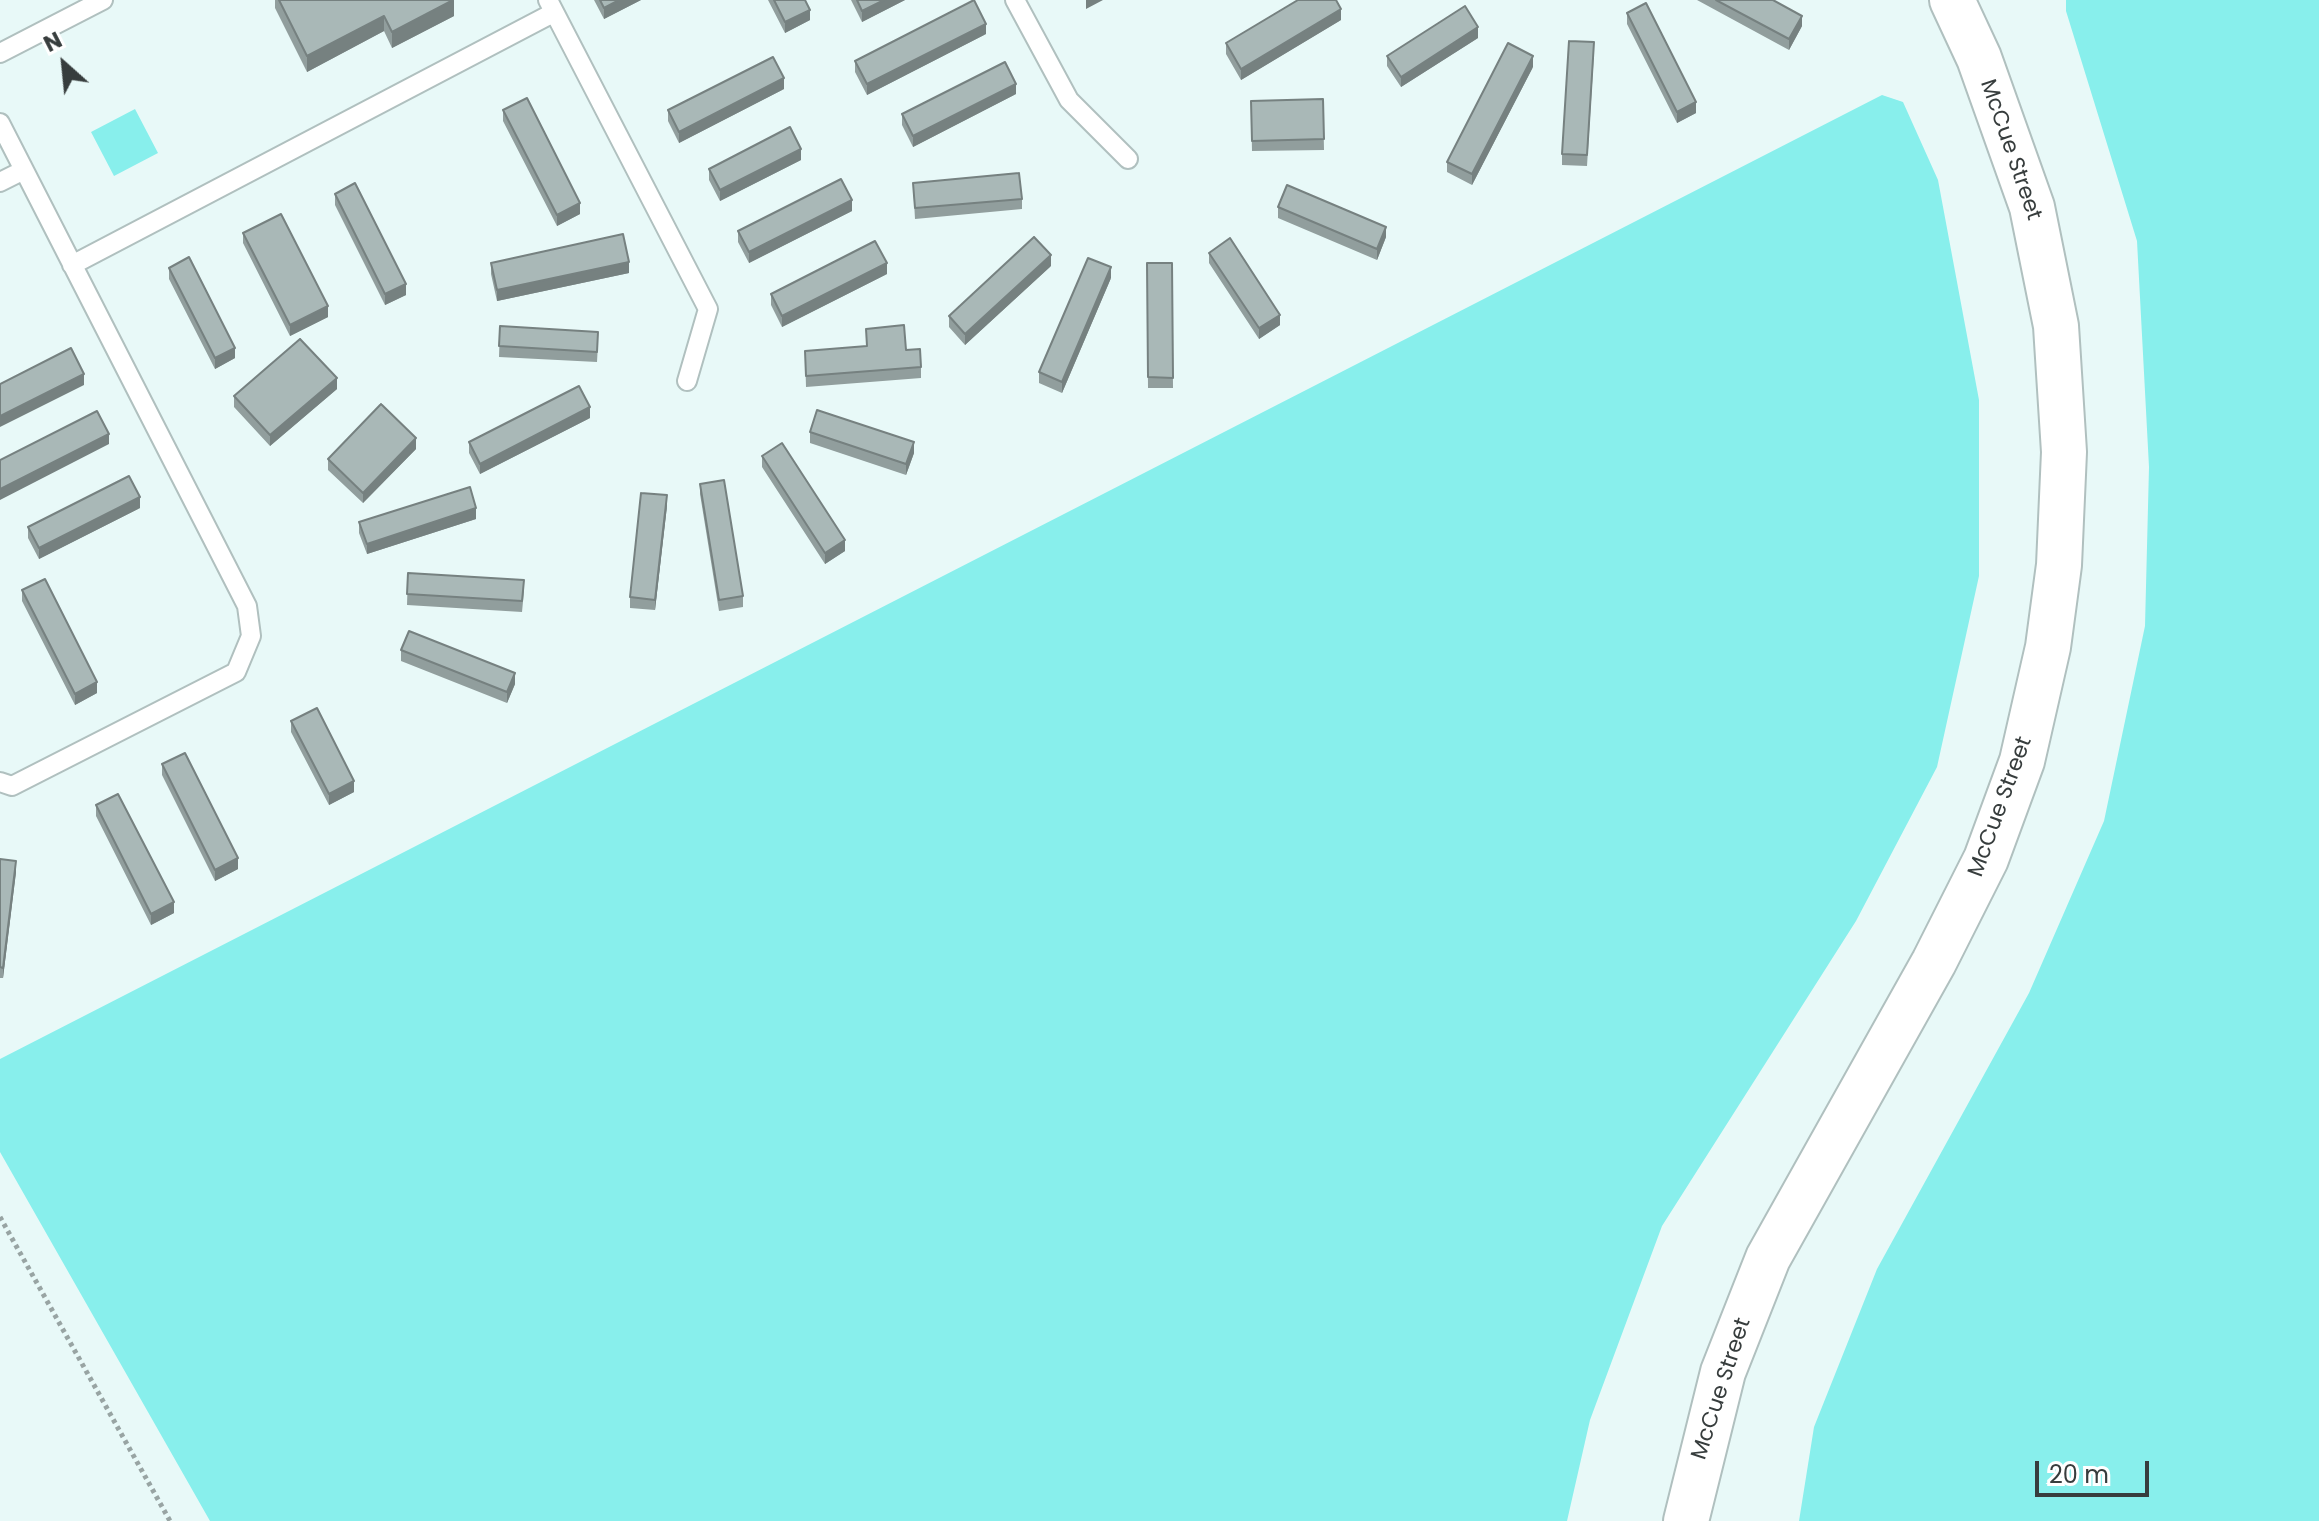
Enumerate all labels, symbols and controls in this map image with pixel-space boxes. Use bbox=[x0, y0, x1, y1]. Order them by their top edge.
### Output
north arrow bbox=[24, 24, 104, 104]
text: N bbox=[38, 25, 67, 60]
street label: McCue Street bbox=[1974, 76, 2046, 224]
street label: McCue Street bbox=[1963, 733, 2039, 881]
street label: McCue Street bbox=[1687, 1315, 1757, 1463]
scale bar bbox=[2039, 1445, 2153, 1495]
text: 20 m bbox=[2049, 1458, 2109, 1491]

